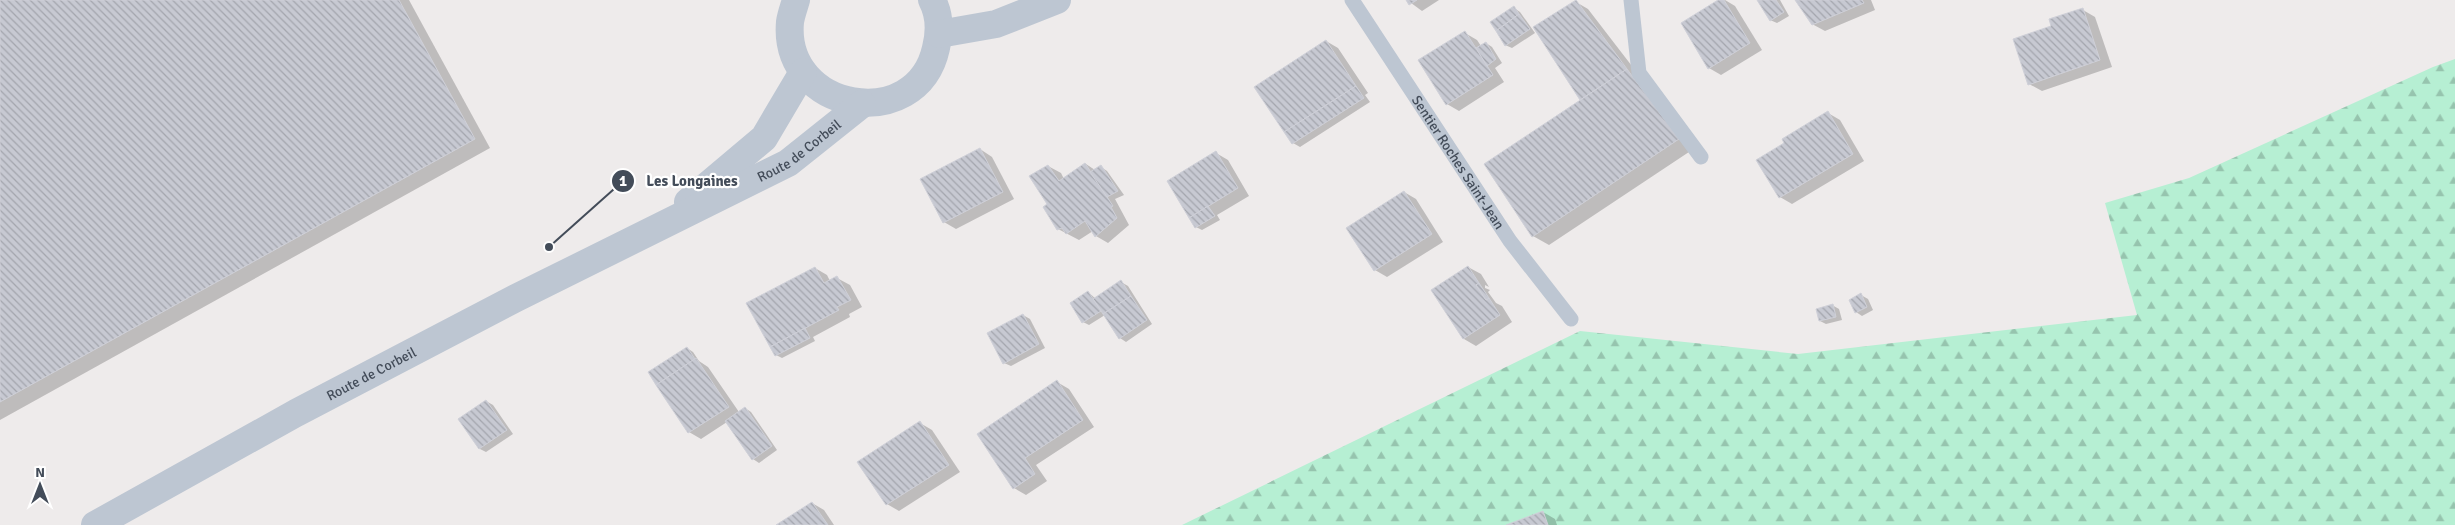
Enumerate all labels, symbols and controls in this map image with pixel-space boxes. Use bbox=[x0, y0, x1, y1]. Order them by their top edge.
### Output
street label: Sentier Roches Saint-Jean bbox=[1408, 92, 1508, 232]
street label: Route de Corbeil bbox=[754, 116, 844, 185]
callout: Les Longaines bbox=[611, 166, 747, 196]
text: 1 bbox=[619, 172, 627, 190]
text: Les Longaines bbox=[646, 172, 738, 190]
street label: Route de Corbeil bbox=[324, 343, 419, 404]
north arrow bbox=[15, 460, 65, 510]
text: N bbox=[35, 464, 45, 481]

